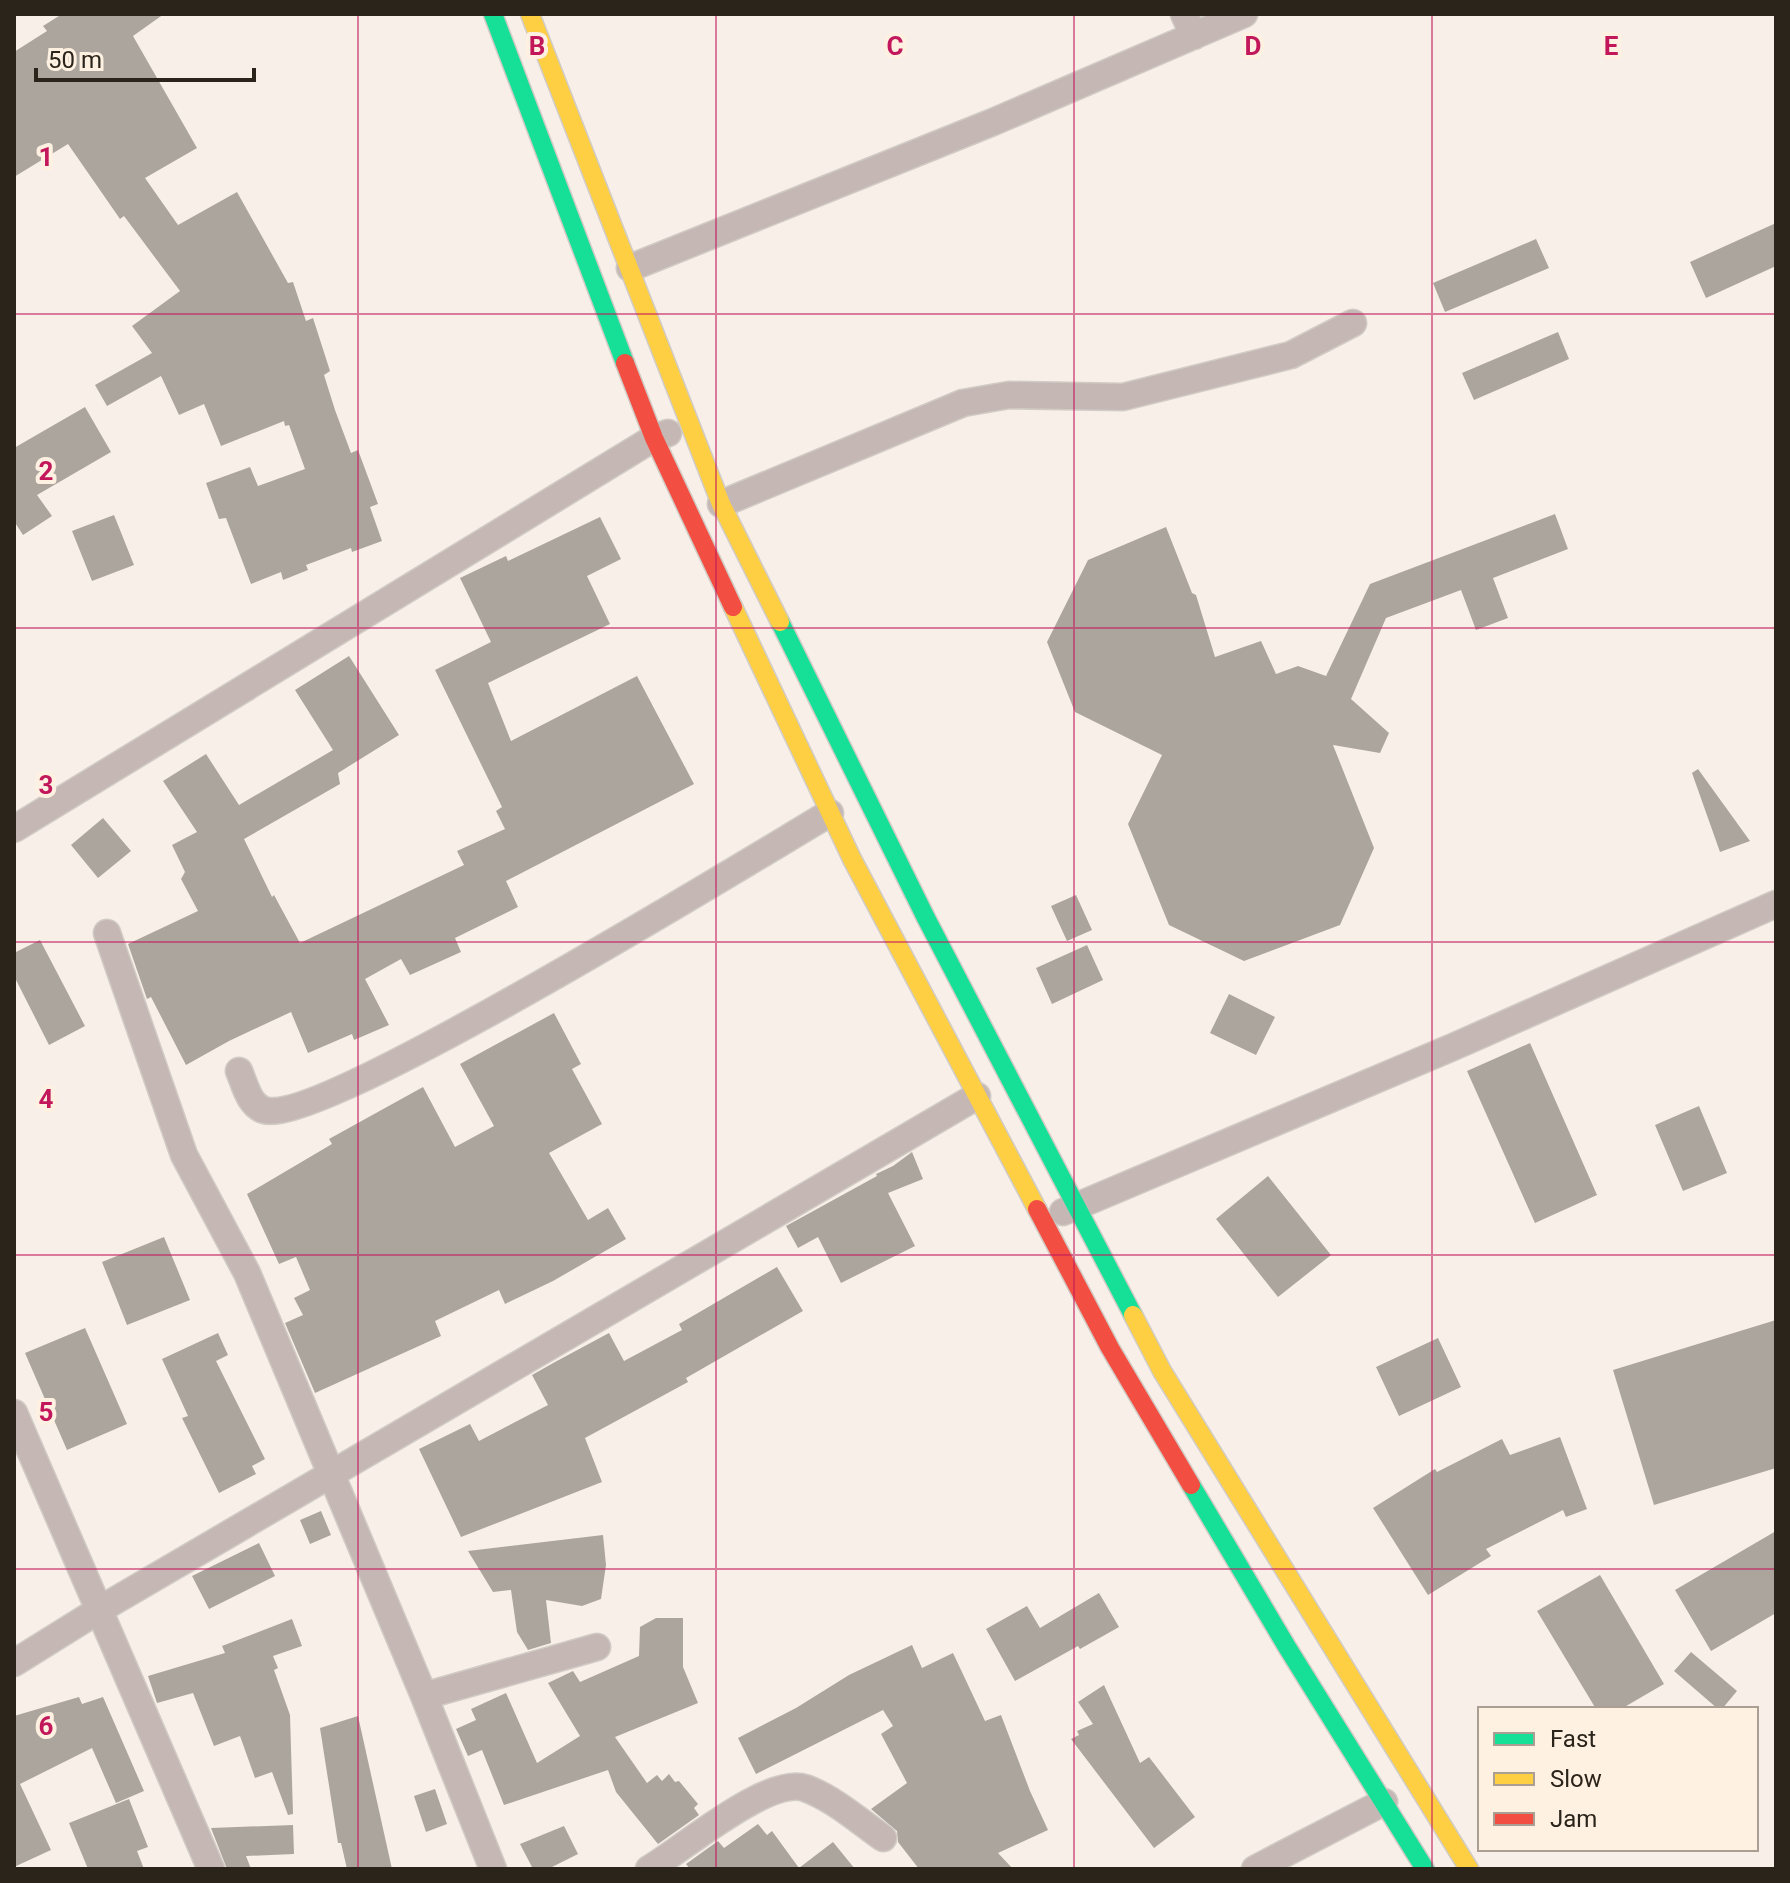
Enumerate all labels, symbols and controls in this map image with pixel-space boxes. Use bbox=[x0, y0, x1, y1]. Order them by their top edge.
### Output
text: B bbox=[529, 31, 545, 61]
text: C bbox=[886, 31, 904, 61]
text: D bbox=[1245, 31, 1261, 61]
text: E bbox=[1604, 31, 1619, 61]
scale bar bbox=[36, 32, 254, 82]
text: 50 m bbox=[48, 46, 102, 74]
text: 1 bbox=[39, 142, 53, 172]
text: 2 bbox=[39, 456, 53, 486]
text: 3 bbox=[39, 770, 53, 800]
text: 4 bbox=[39, 1084, 54, 1114]
text: 5 bbox=[39, 1397, 53, 1427]
legend bbox=[1478, 1707, 1758, 1851]
text: 6 bbox=[39, 1711, 54, 1741]
text: Fast bbox=[1550, 1725, 1596, 1753]
text: Slow bbox=[1550, 1765, 1602, 1793]
text: Jam bbox=[1550, 1805, 1597, 1833]

